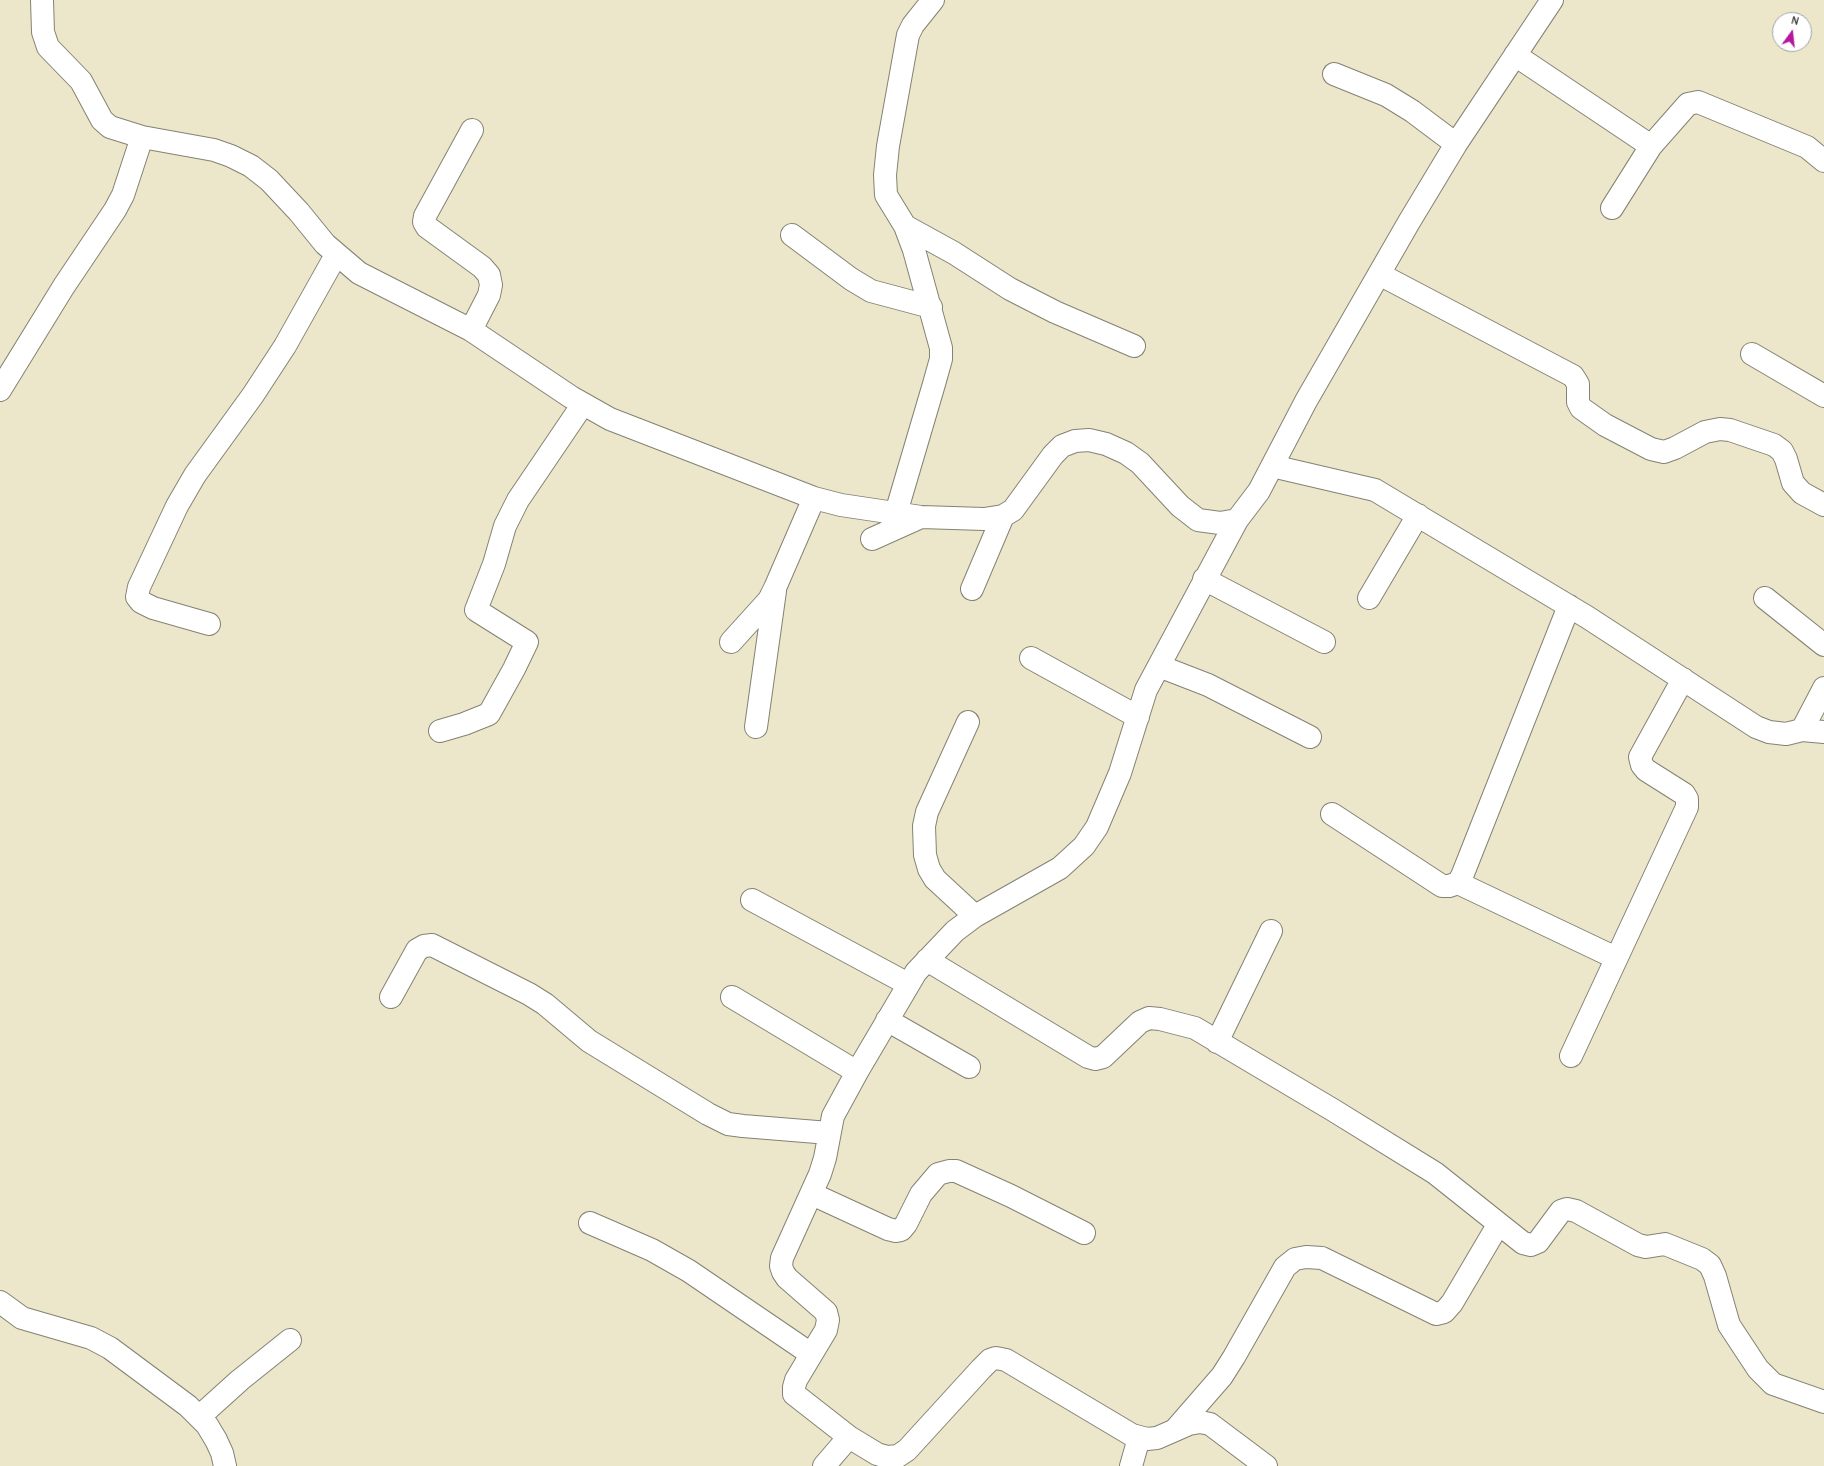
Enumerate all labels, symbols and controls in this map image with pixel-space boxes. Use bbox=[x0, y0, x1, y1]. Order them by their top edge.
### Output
north arrow bbox=[1772, 12, 1812, 52]
text: N bbox=[1790, 14, 1800, 28]

